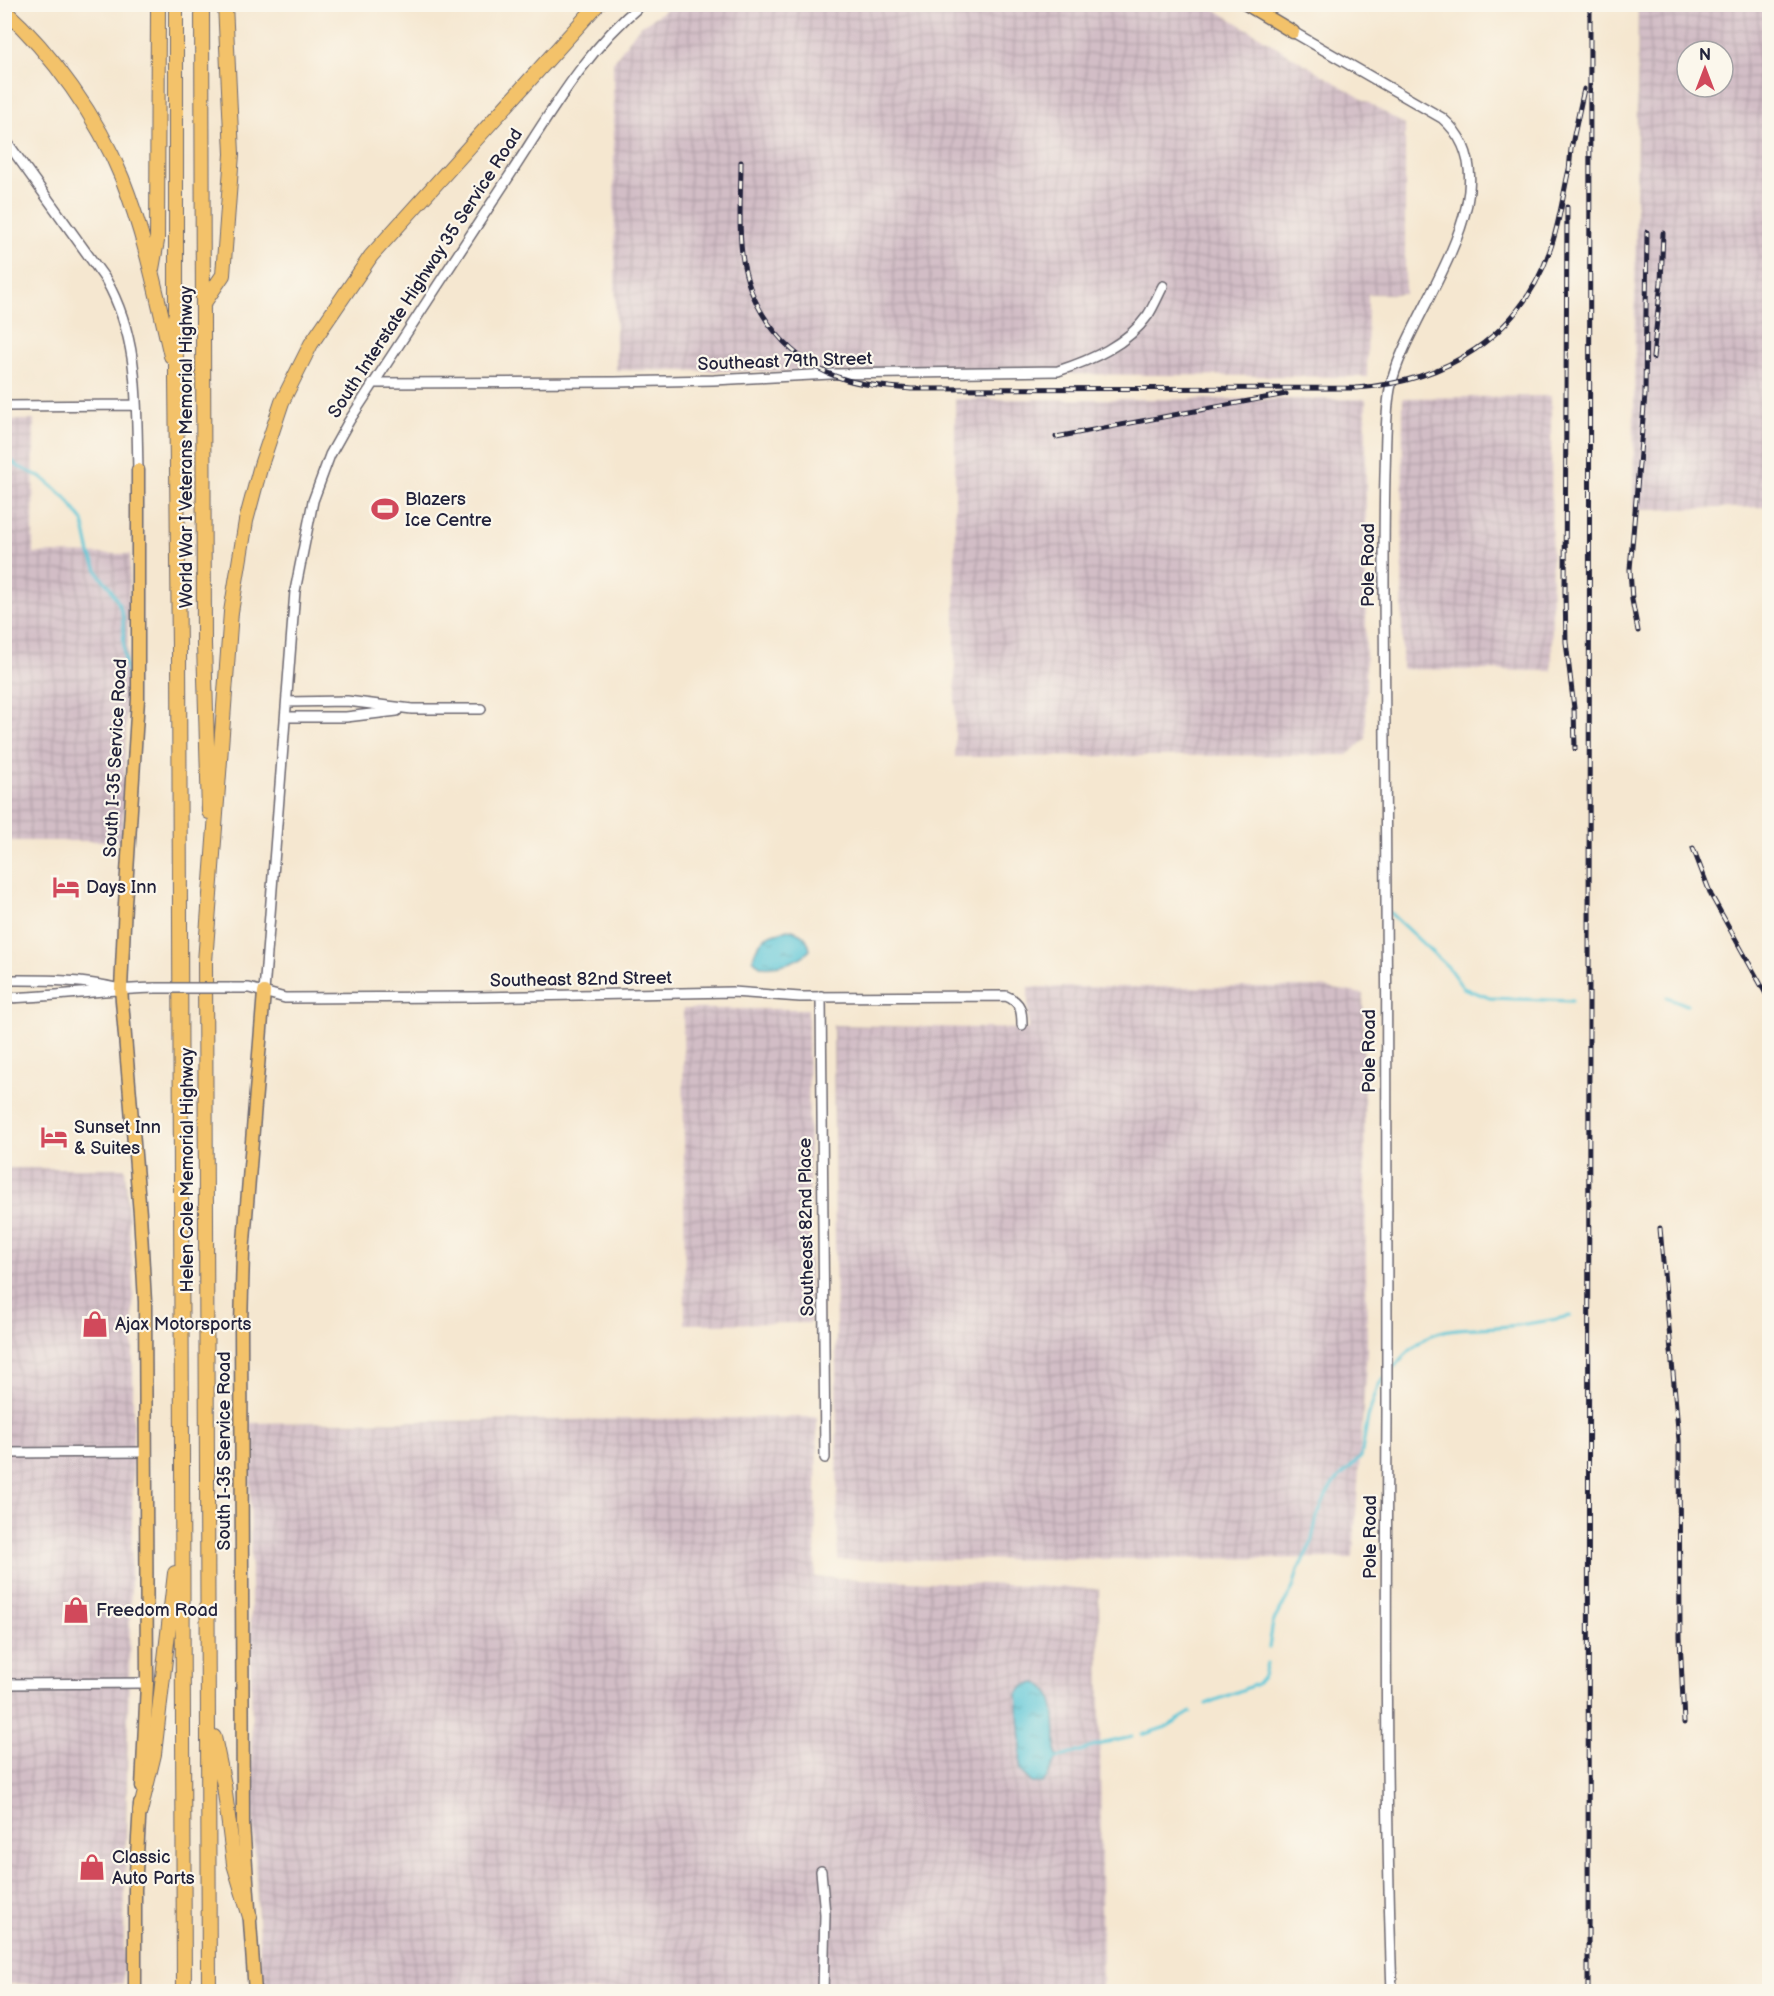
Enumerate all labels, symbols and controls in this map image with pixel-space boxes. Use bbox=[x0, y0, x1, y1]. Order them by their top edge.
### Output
north arrow bbox=[1675, 39, 1735, 99]
text: N bbox=[1699, 46, 1711, 65]
street label: South Interstate Highway 35 Service Road bbox=[324, 125, 527, 422]
street label: World War I Veterans Memorial Highway bbox=[176, 285, 197, 608]
street label: Southeast 79th Street bbox=[697, 348, 873, 375]
place label: Blazers Ice Centre bbox=[405, 489, 492, 531]
sports icon: Blazers Ice Centre bbox=[370, 494, 400, 524]
street label: Pole Road bbox=[1358, 523, 1379, 607]
street label: South I-35 Service Road bbox=[100, 658, 131, 858]
hotel icon: Days Inn bbox=[51, 872, 81, 902]
place label: Days Inn bbox=[86, 877, 157, 898]
street label: Southeast 82nd Street bbox=[490, 967, 673, 992]
street label: Pole Road bbox=[1359, 1009, 1380, 1093]
street label: Helen Cole Memorial Highway bbox=[177, 1047, 198, 1292]
place label: Sunset Inn & Suites bbox=[74, 1117, 161, 1159]
hotel icon: Sunset Inn & Suites bbox=[39, 1122, 69, 1152]
street label: Southeast 82nd Place bbox=[794, 1137, 819, 1317]
shop icon: Ajax Motorsports bbox=[80, 1309, 110, 1339]
place label: Ajax Motorsports bbox=[115, 1314, 252, 1335]
street label: South I-35 Service Road bbox=[214, 1352, 235, 1550]
street label: Pole Road bbox=[1360, 1495, 1381, 1579]
shop icon: Freedom Road bbox=[61, 1595, 91, 1625]
place label: Freedom Road bbox=[96, 1600, 218, 1621]
place label: Classic Auto Parts bbox=[112, 1847, 195, 1889]
shop icon: Classic Auto Parts bbox=[77, 1852, 107, 1882]

